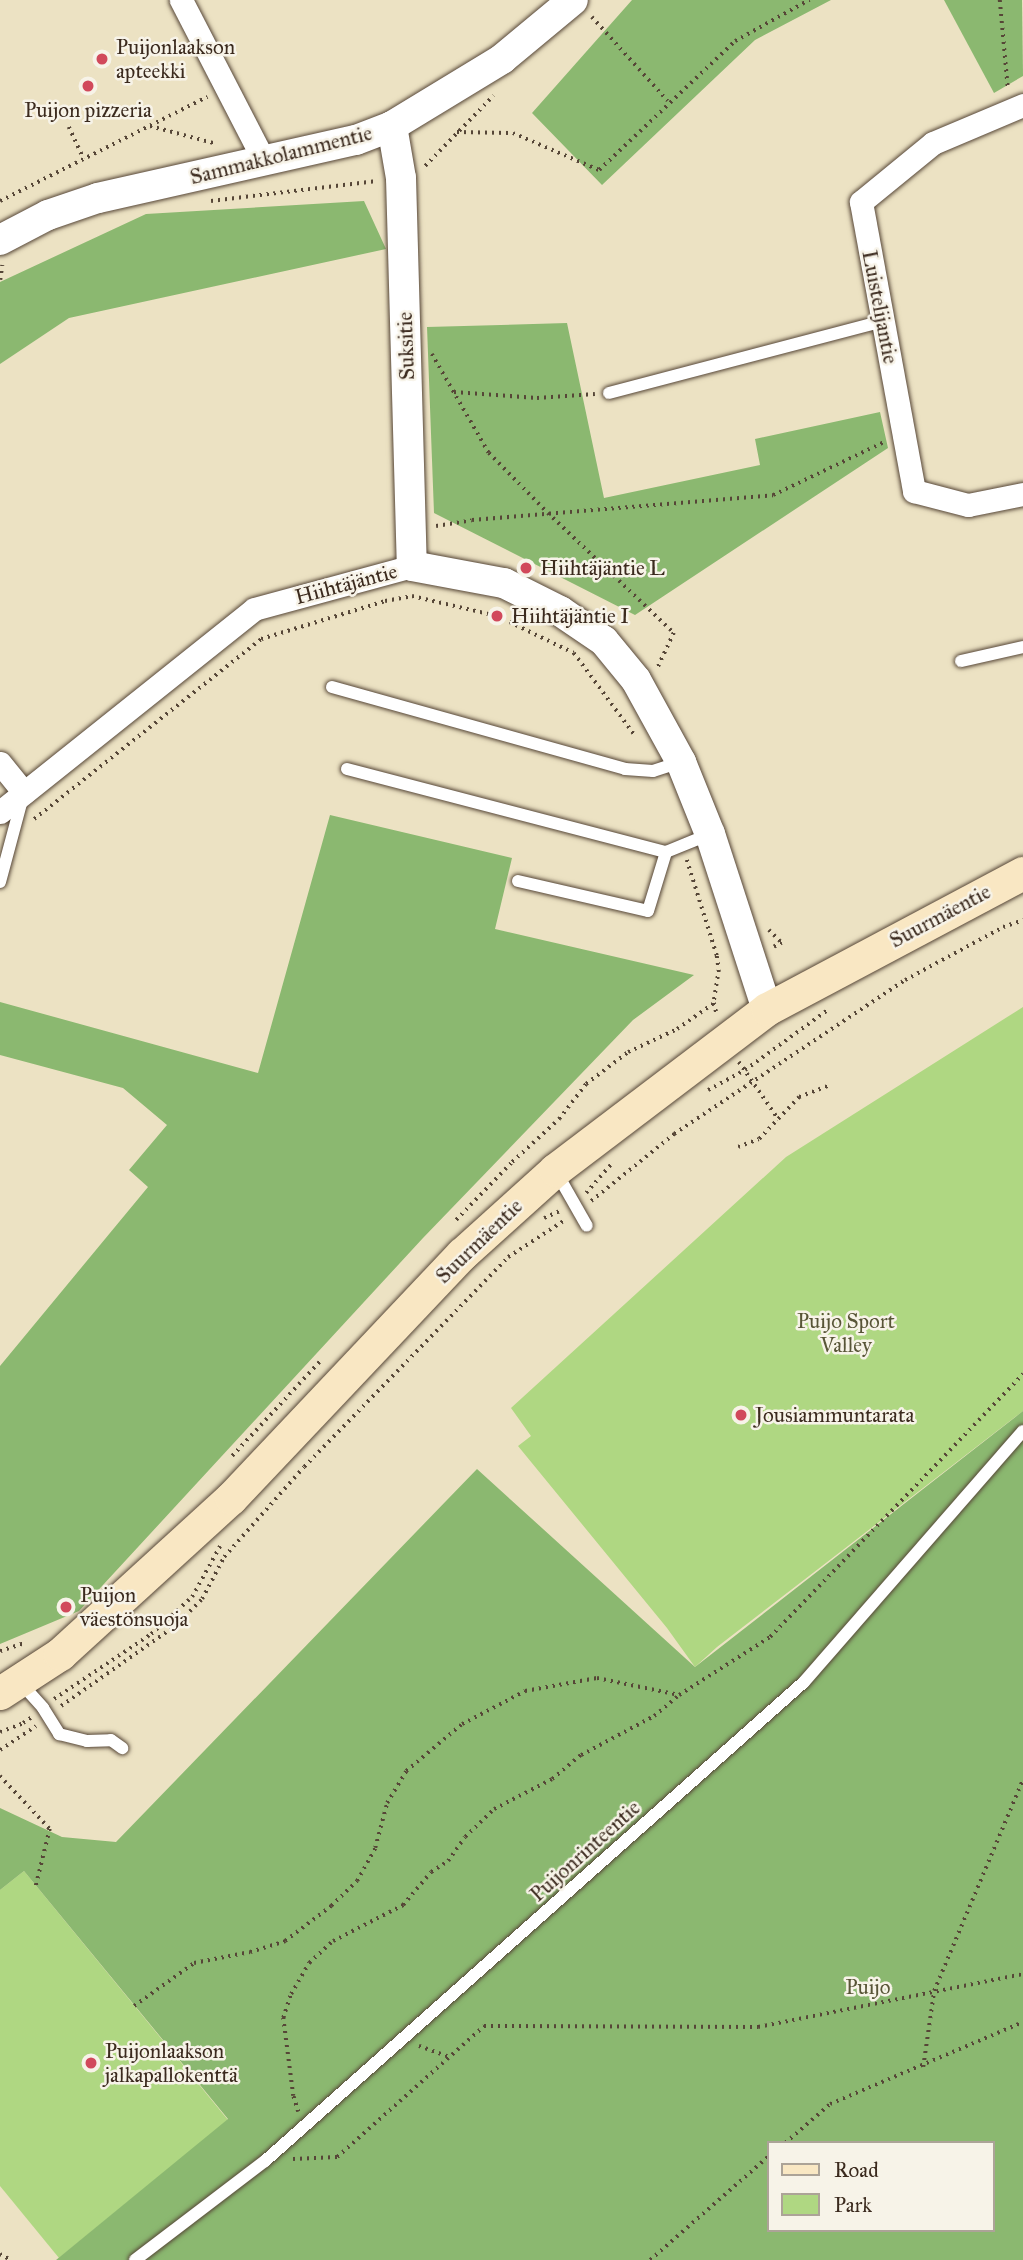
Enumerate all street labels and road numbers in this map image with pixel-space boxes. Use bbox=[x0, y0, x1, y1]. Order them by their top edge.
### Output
street label: Sammakkolammentie bbox=[187, 120, 375, 190]
street label: Luistelijantie bbox=[857, 248, 903, 366]
street label: Suksitie bbox=[392, 311, 420, 381]
street label: Hiihtäjäntie bbox=[292, 558, 400, 610]
street label: Suurmäentie bbox=[885, 879, 995, 953]
street label: Suurmäentie bbox=[430, 1193, 528, 1289]
street label: Puijonrinteentie bbox=[525, 1795, 645, 1907]

